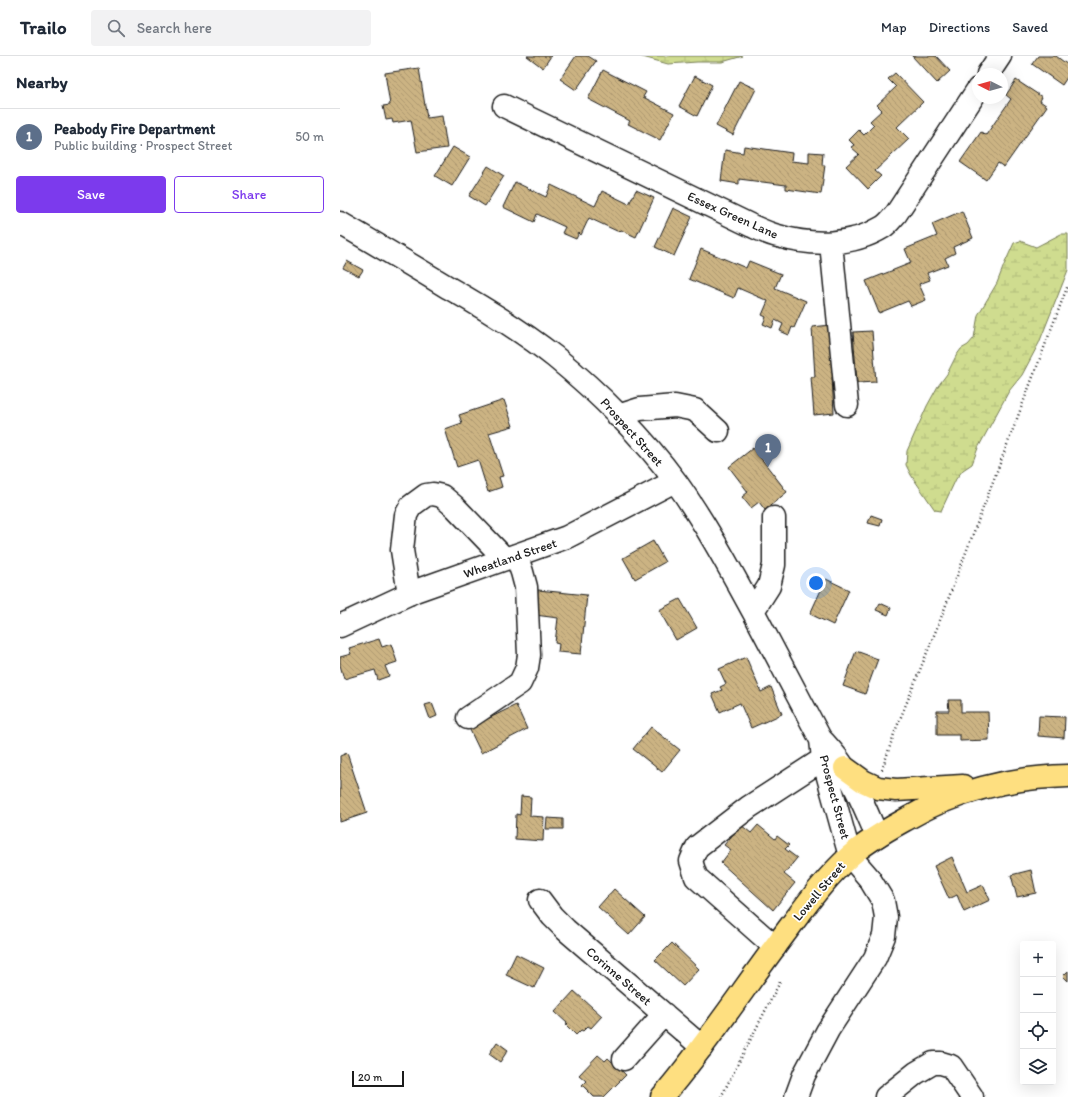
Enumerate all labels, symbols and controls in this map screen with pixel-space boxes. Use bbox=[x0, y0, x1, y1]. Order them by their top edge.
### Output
search box bbox=[91, 10, 371, 46]
text: Trailo bbox=[20, 16, 67, 39]
icon: search bbox=[105, 17, 127, 39]
text: Search here bbox=[137, 19, 212, 37]
text: Map bbox=[881, 19, 907, 36]
text: Directions bbox=[929, 19, 990, 36]
text: Saved bbox=[1012, 19, 1048, 36]
north arrow bbox=[972, 68, 1008, 104]
text: Nearby bbox=[16, 72, 68, 92]
text: Peabody Fire Department bbox=[54, 120, 215, 138]
text: 1 bbox=[26, 129, 32, 144]
text: 50 m bbox=[295, 129, 324, 144]
text: Public building · Prospect Street bbox=[54, 138, 232, 153]
button: Save bbox=[16, 176, 166, 213]
button: Share bbox=[174, 176, 324, 213]
street label: Essex Green Lane bbox=[685, 188, 781, 242]
street label: Prospect Street bbox=[597, 395, 667, 469]
pin: 1 bbox=[755, 434, 781, 467]
street label: Wheatland Street bbox=[461, 535, 559, 581]
your location bbox=[806, 573, 826, 593]
street label: Prospect Street bbox=[817, 753, 853, 841]
street label: Lowell Street bbox=[790, 858, 848, 924]
map controls bbox=[1020, 941, 1056, 1085]
button: + bbox=[1020, 941, 1056, 977]
street label: Corinne Street bbox=[583, 944, 655, 1008]
button: − bbox=[1020, 977, 1056, 1013]
button: locate bbox=[1020, 1013, 1056, 1049]
button: layers bbox=[1020, 1049, 1056, 1085]
scale bar bbox=[352, 1069, 404, 1088]
text: 20 m bbox=[358, 1071, 382, 1084]

